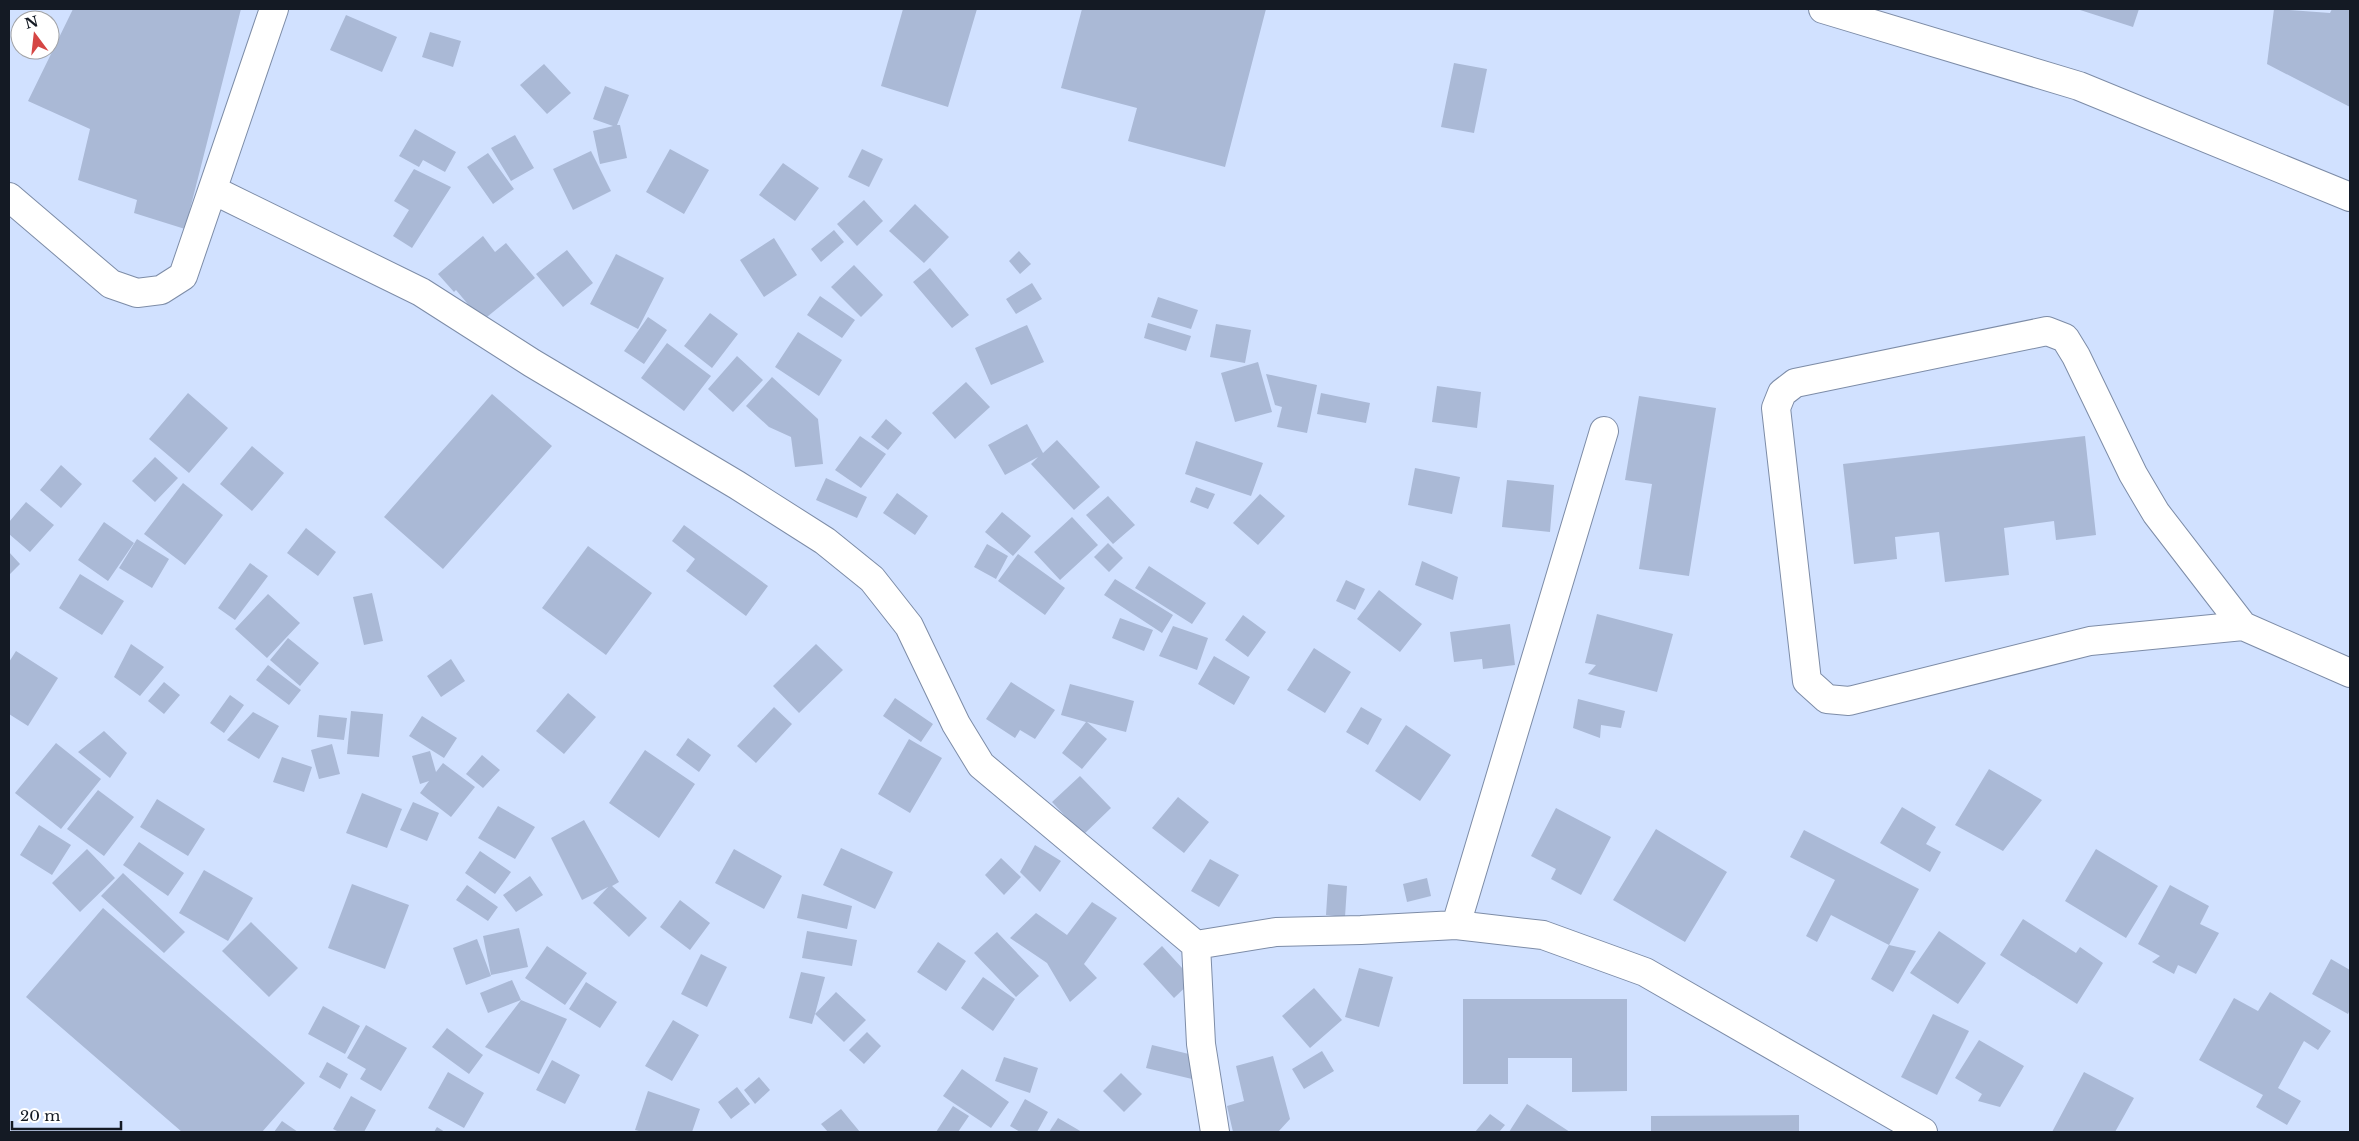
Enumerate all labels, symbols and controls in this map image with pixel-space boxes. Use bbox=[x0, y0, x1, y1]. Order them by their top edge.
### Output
north arrow bbox=[10, 10, 60, 60]
text: N bbox=[23, 12, 40, 33]
scale bar bbox=[12, 1098, 121, 1130]
text: 20 m bbox=[20, 1106, 60, 1125]

